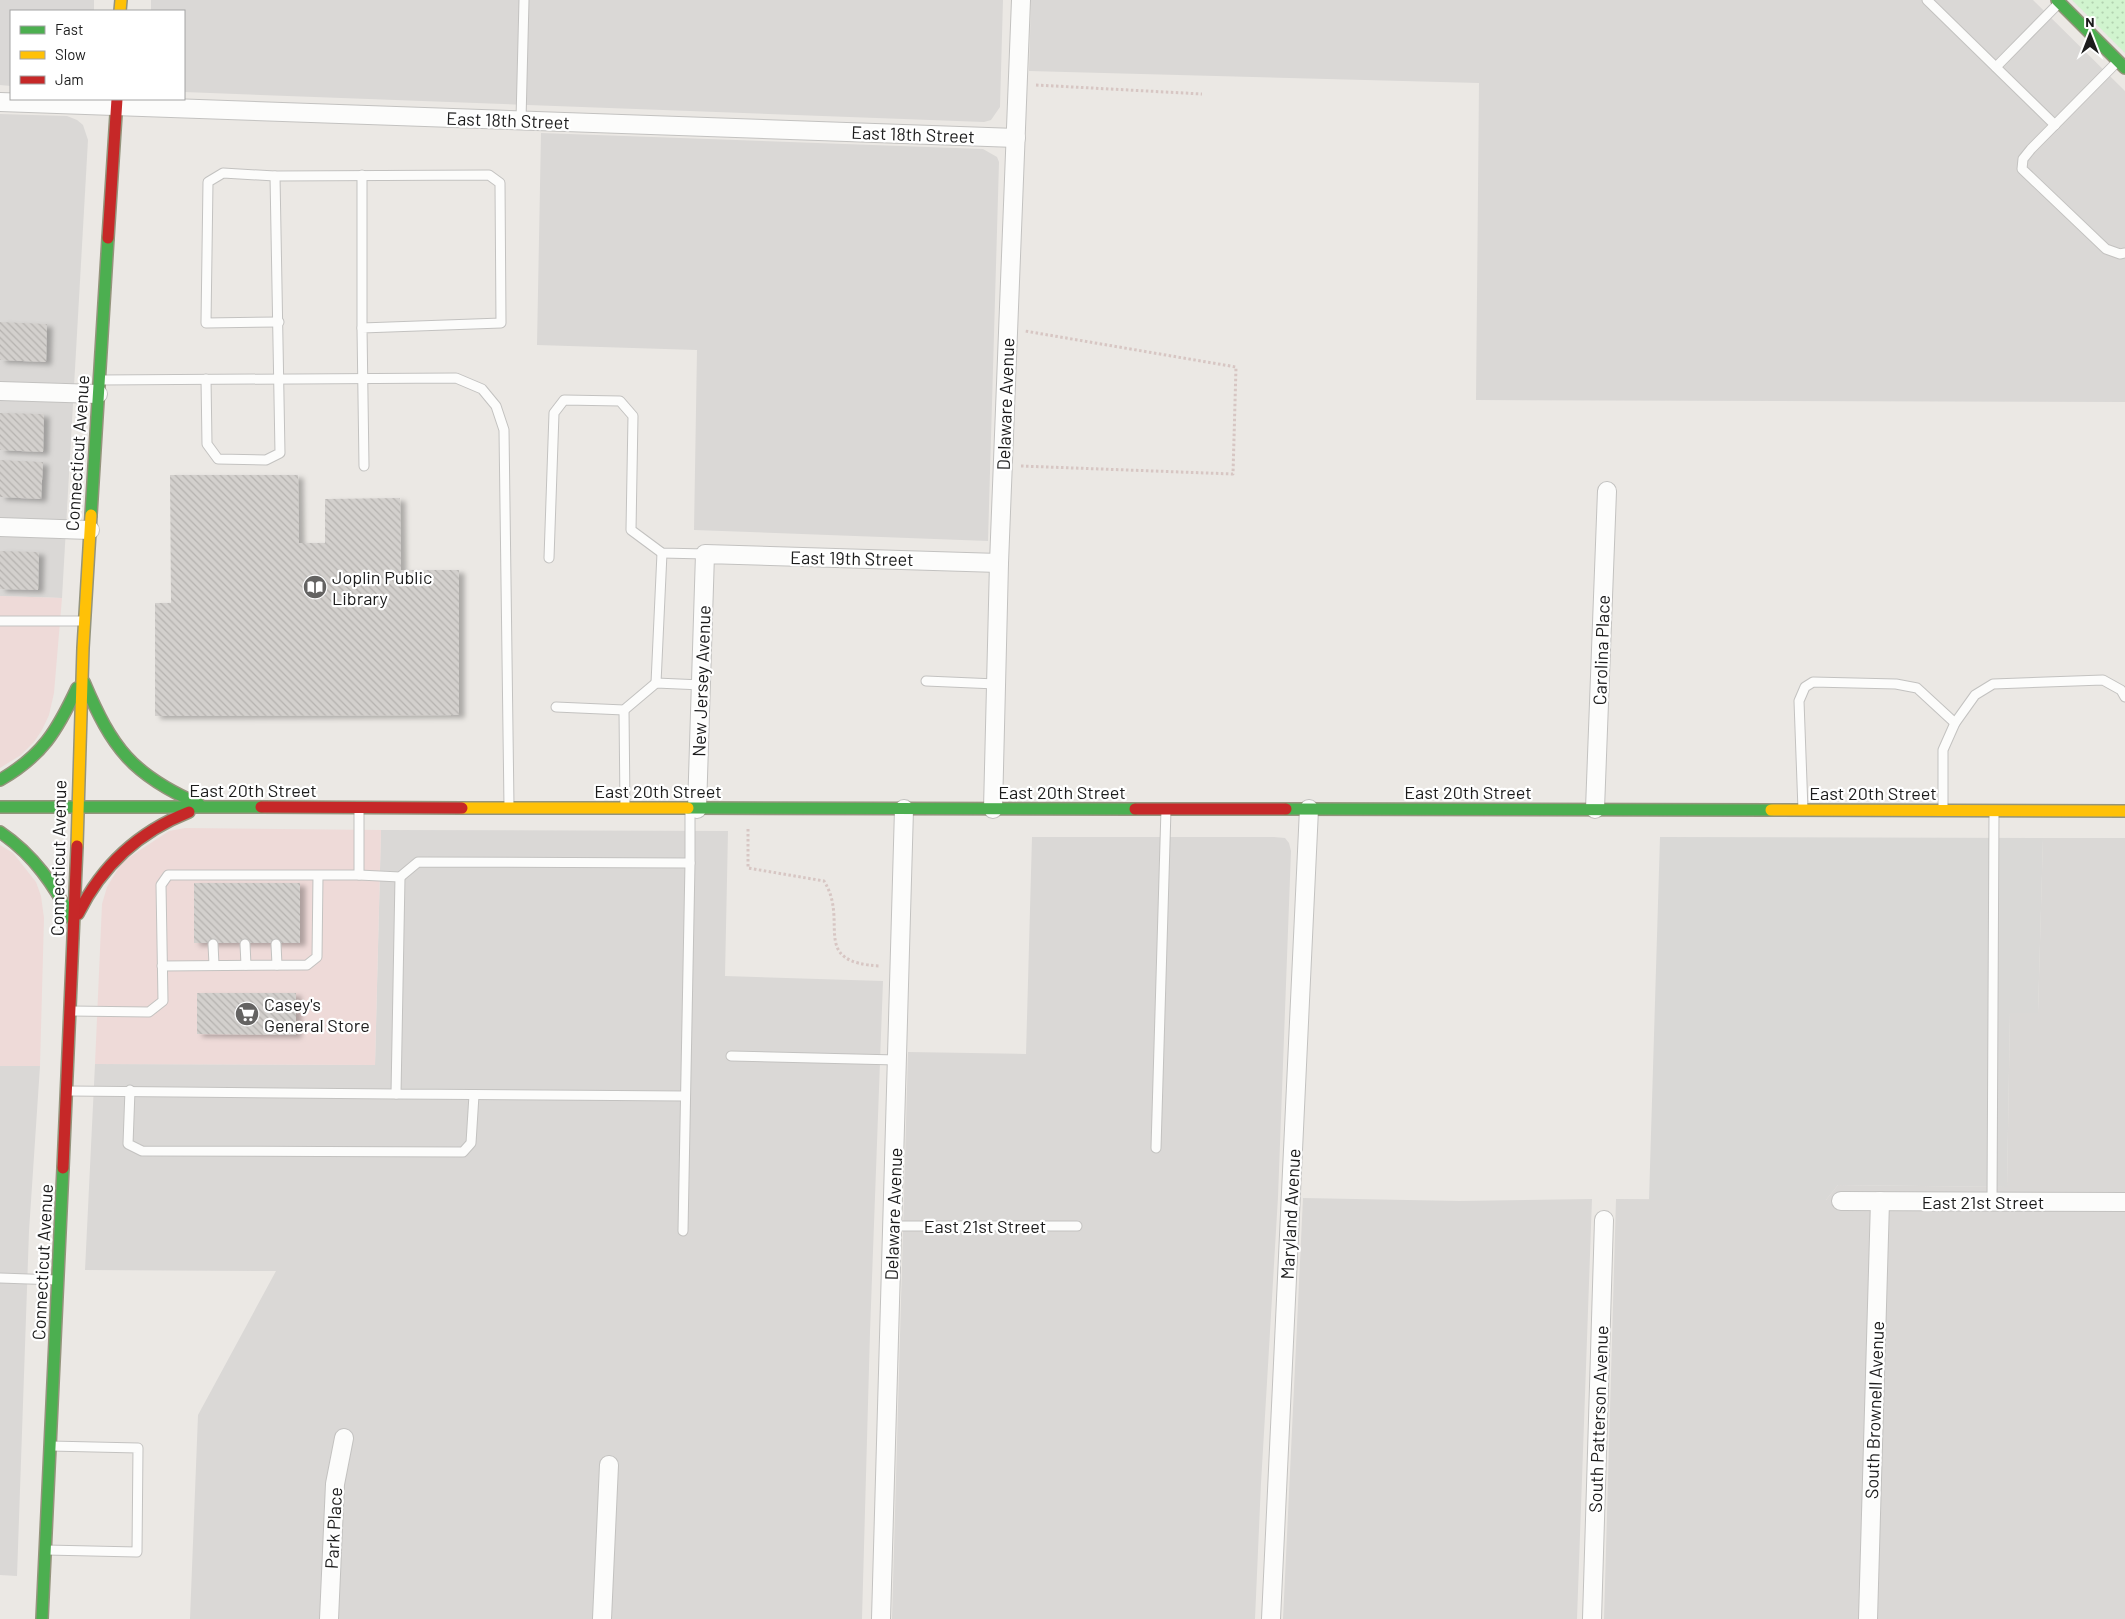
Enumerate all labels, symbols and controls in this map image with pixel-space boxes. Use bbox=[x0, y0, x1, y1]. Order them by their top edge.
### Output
legend bbox=[10, 10, 185, 100]
north arrow bbox=[2065, 10, 2115, 60]
text: N bbox=[2085, 13, 2095, 30]
text: Fast bbox=[55, 20, 83, 38]
text: Slow bbox=[55, 45, 86, 63]
text: Jam bbox=[55, 70, 84, 88]
street label: East 18th Street bbox=[446, 107, 570, 133]
street label: East 18th Street bbox=[851, 121, 975, 147]
street label: Delaware Avenue bbox=[992, 337, 1018, 471]
street label: Connecticut Avenue bbox=[61, 374, 93, 532]
street label: East 19th Street bbox=[790, 546, 914, 570]
place label: Joplin Public Library bbox=[332, 566, 432, 609]
library icon: Joplin Public Library bbox=[302, 574, 328, 600]
street label: Carolina Place bbox=[1588, 594, 1614, 706]
street label: New Jersey Avenue bbox=[687, 605, 715, 757]
street label: East 20th Street bbox=[189, 779, 317, 801]
street label: Connecticut Avenue bbox=[46, 780, 70, 936]
street label: East 20th Street bbox=[594, 780, 722, 802]
street label: East 20th Street bbox=[998, 781, 1126, 803]
street label: East 20th Street bbox=[1404, 781, 1532, 803]
street label: East 20th Street bbox=[1809, 782, 1937, 804]
place label: Casey's General Store bbox=[264, 993, 370, 1036]
supermarket icon: Casey's General Store bbox=[234, 1001, 260, 1027]
street label: Delaware Avenue bbox=[880, 1147, 906, 1281]
street label: Maryland Avenue bbox=[1276, 1148, 1304, 1280]
street label: Connecticut Avenue bbox=[27, 1183, 57, 1341]
street label: East 21st Street bbox=[1922, 1191, 2044, 1213]
street label: East 21st Street bbox=[924, 1215, 1046, 1237]
street label: South Brownell Avenue bbox=[1860, 1321, 1888, 1499]
street label: South Patterson Avenue bbox=[1584, 1325, 1612, 1513]
street label: Park Place bbox=[320, 1487, 346, 1569]

